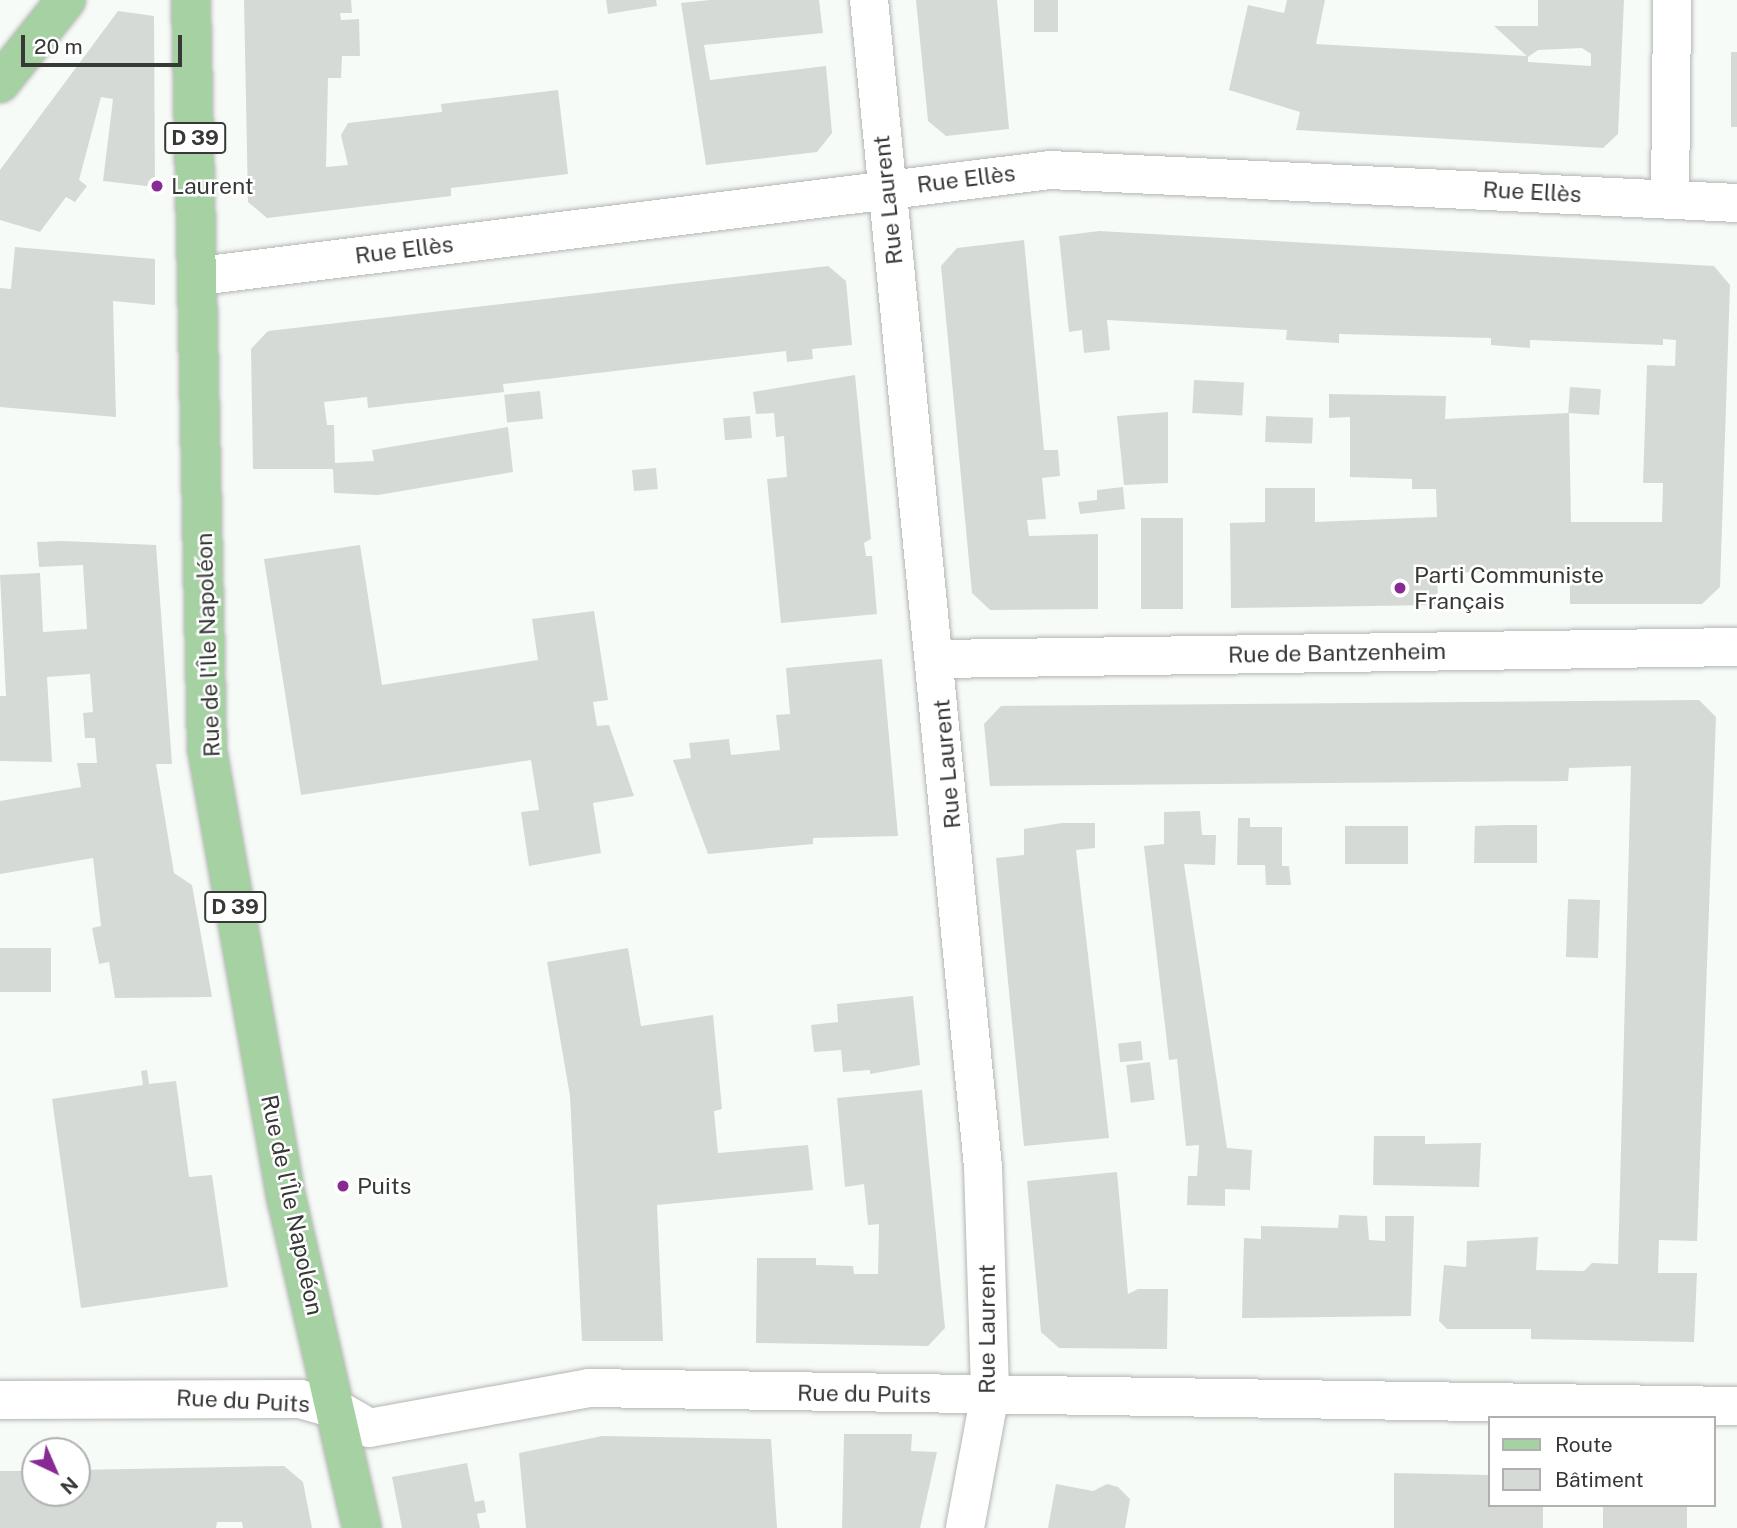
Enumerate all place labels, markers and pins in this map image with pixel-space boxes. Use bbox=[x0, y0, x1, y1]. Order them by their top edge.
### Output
place label: Laurent bbox=[171, 172, 254, 200]
marker: Laurent bbox=[149, 178, 165, 194]
place label: Parti Communiste Français bbox=[1414, 561, 1604, 615]
marker: Parti Communiste Français bbox=[1392, 580, 1408, 596]
place label: Puits bbox=[357, 1172, 411, 1200]
marker: Puits bbox=[335, 1178, 351, 1194]

